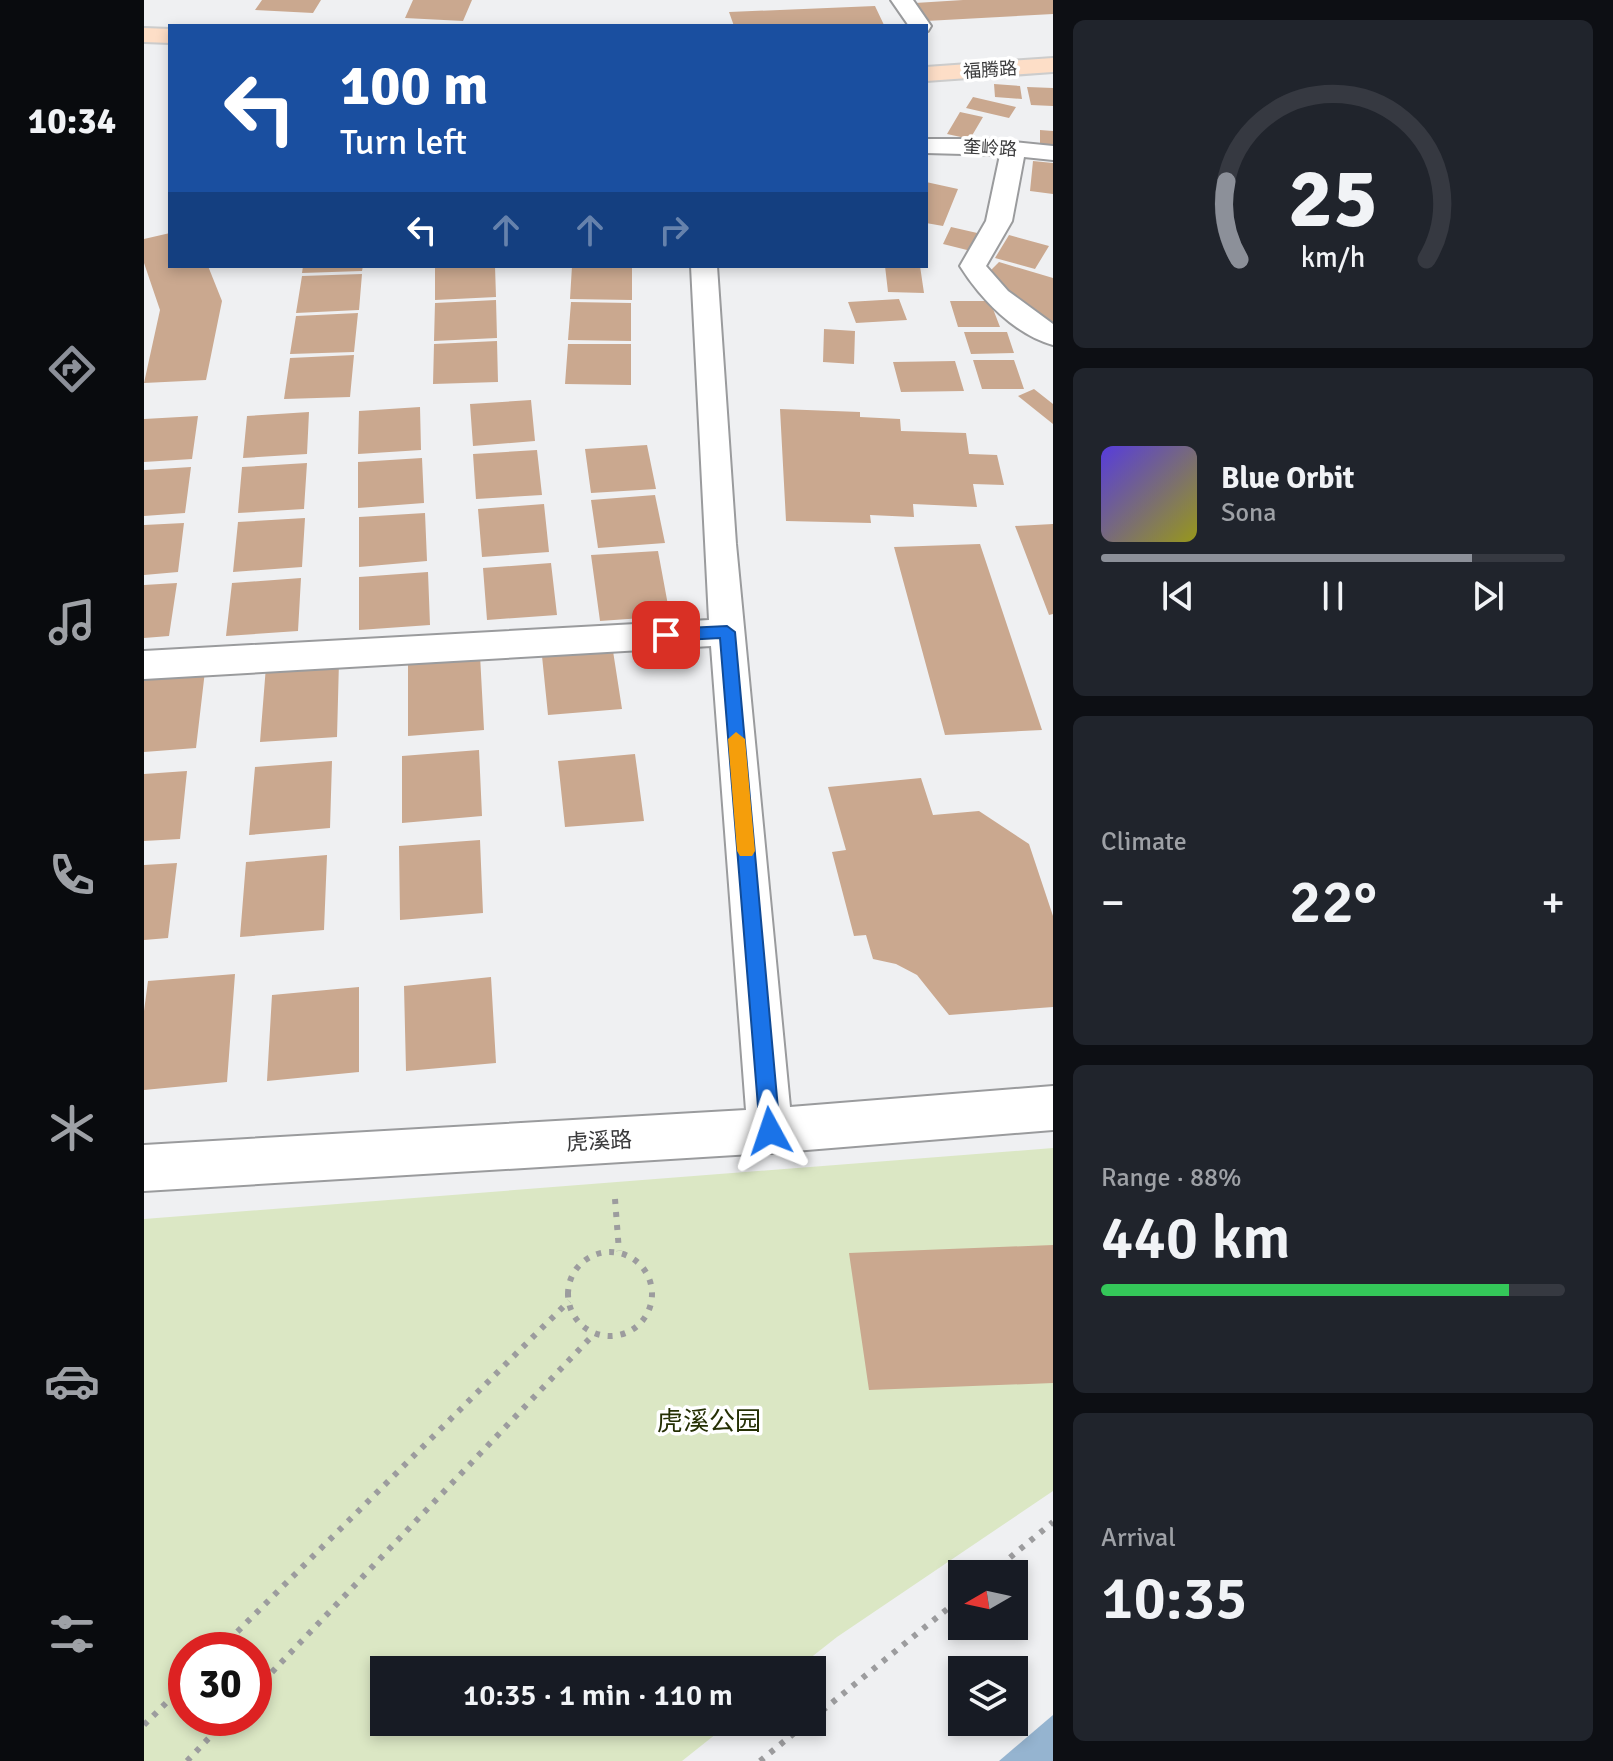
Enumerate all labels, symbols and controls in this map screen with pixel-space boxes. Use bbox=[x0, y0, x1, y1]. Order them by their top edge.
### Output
text: 100 m bbox=[340, 51, 488, 120]
icon: left bbox=[208, 56, 312, 160]
street label: 福腾路 bbox=[962, 57, 1018, 83]
text: 10:34 bbox=[28, 99, 116, 144]
text: Turn left bbox=[340, 120, 467, 165]
street label: 奎岭路 bbox=[962, 136, 1018, 160]
text: 25 bbox=[1288, 148, 1378, 250]
icon: left bbox=[400, 208, 444, 252]
icon: ahead bbox=[484, 208, 528, 252]
icon: ahead bbox=[568, 208, 612, 252]
icon: right bbox=[652, 208, 696, 252]
text: km/h bbox=[1301, 240, 1365, 275]
icon: directions bbox=[44, 341, 100, 397]
text: Blue Orbit bbox=[1221, 460, 1354, 497]
text: Sona bbox=[1221, 497, 1276, 529]
icon: previous bbox=[1156, 574, 1200, 618]
icon: pause bbox=[1311, 574, 1355, 618]
icon: next bbox=[1466, 574, 1510, 618]
icon: music bbox=[44, 594, 100, 650]
pin bbox=[632, 601, 700, 669]
icon: arrive bbox=[644, 613, 688, 657]
text: Climate bbox=[1101, 826, 1187, 858]
icon: phone bbox=[44, 847, 100, 903]
text: 22° bbox=[1289, 866, 1377, 940]
text: − bbox=[1101, 876, 1125, 930]
text: + bbox=[1541, 876, 1565, 930]
position arrow bbox=[728, 1089, 812, 1173]
icon: climate bbox=[44, 1100, 100, 1156]
street label: 虎溪路 bbox=[565, 1126, 633, 1156]
text: Range · 88% bbox=[1101, 1162, 1242, 1194]
text: 440 km bbox=[1101, 1202, 1290, 1276]
icon: car bbox=[44, 1353, 100, 1409]
park label: 虎溪公园 bbox=[657, 1406, 761, 1438]
text: Arrival bbox=[1101, 1522, 1176, 1554]
north arrow bbox=[948, 1560, 1028, 1640]
map controls bbox=[948, 1560, 1028, 1736]
text: 10:35 bbox=[1101, 1562, 1248, 1636]
icon: filters bbox=[44, 1606, 100, 1662]
speed limit sign: 30 bbox=[168, 1632, 272, 1736]
button: layers bbox=[948, 1656, 1028, 1736]
text: 10:35 · 1 min · 110 m bbox=[463, 1677, 733, 1714]

